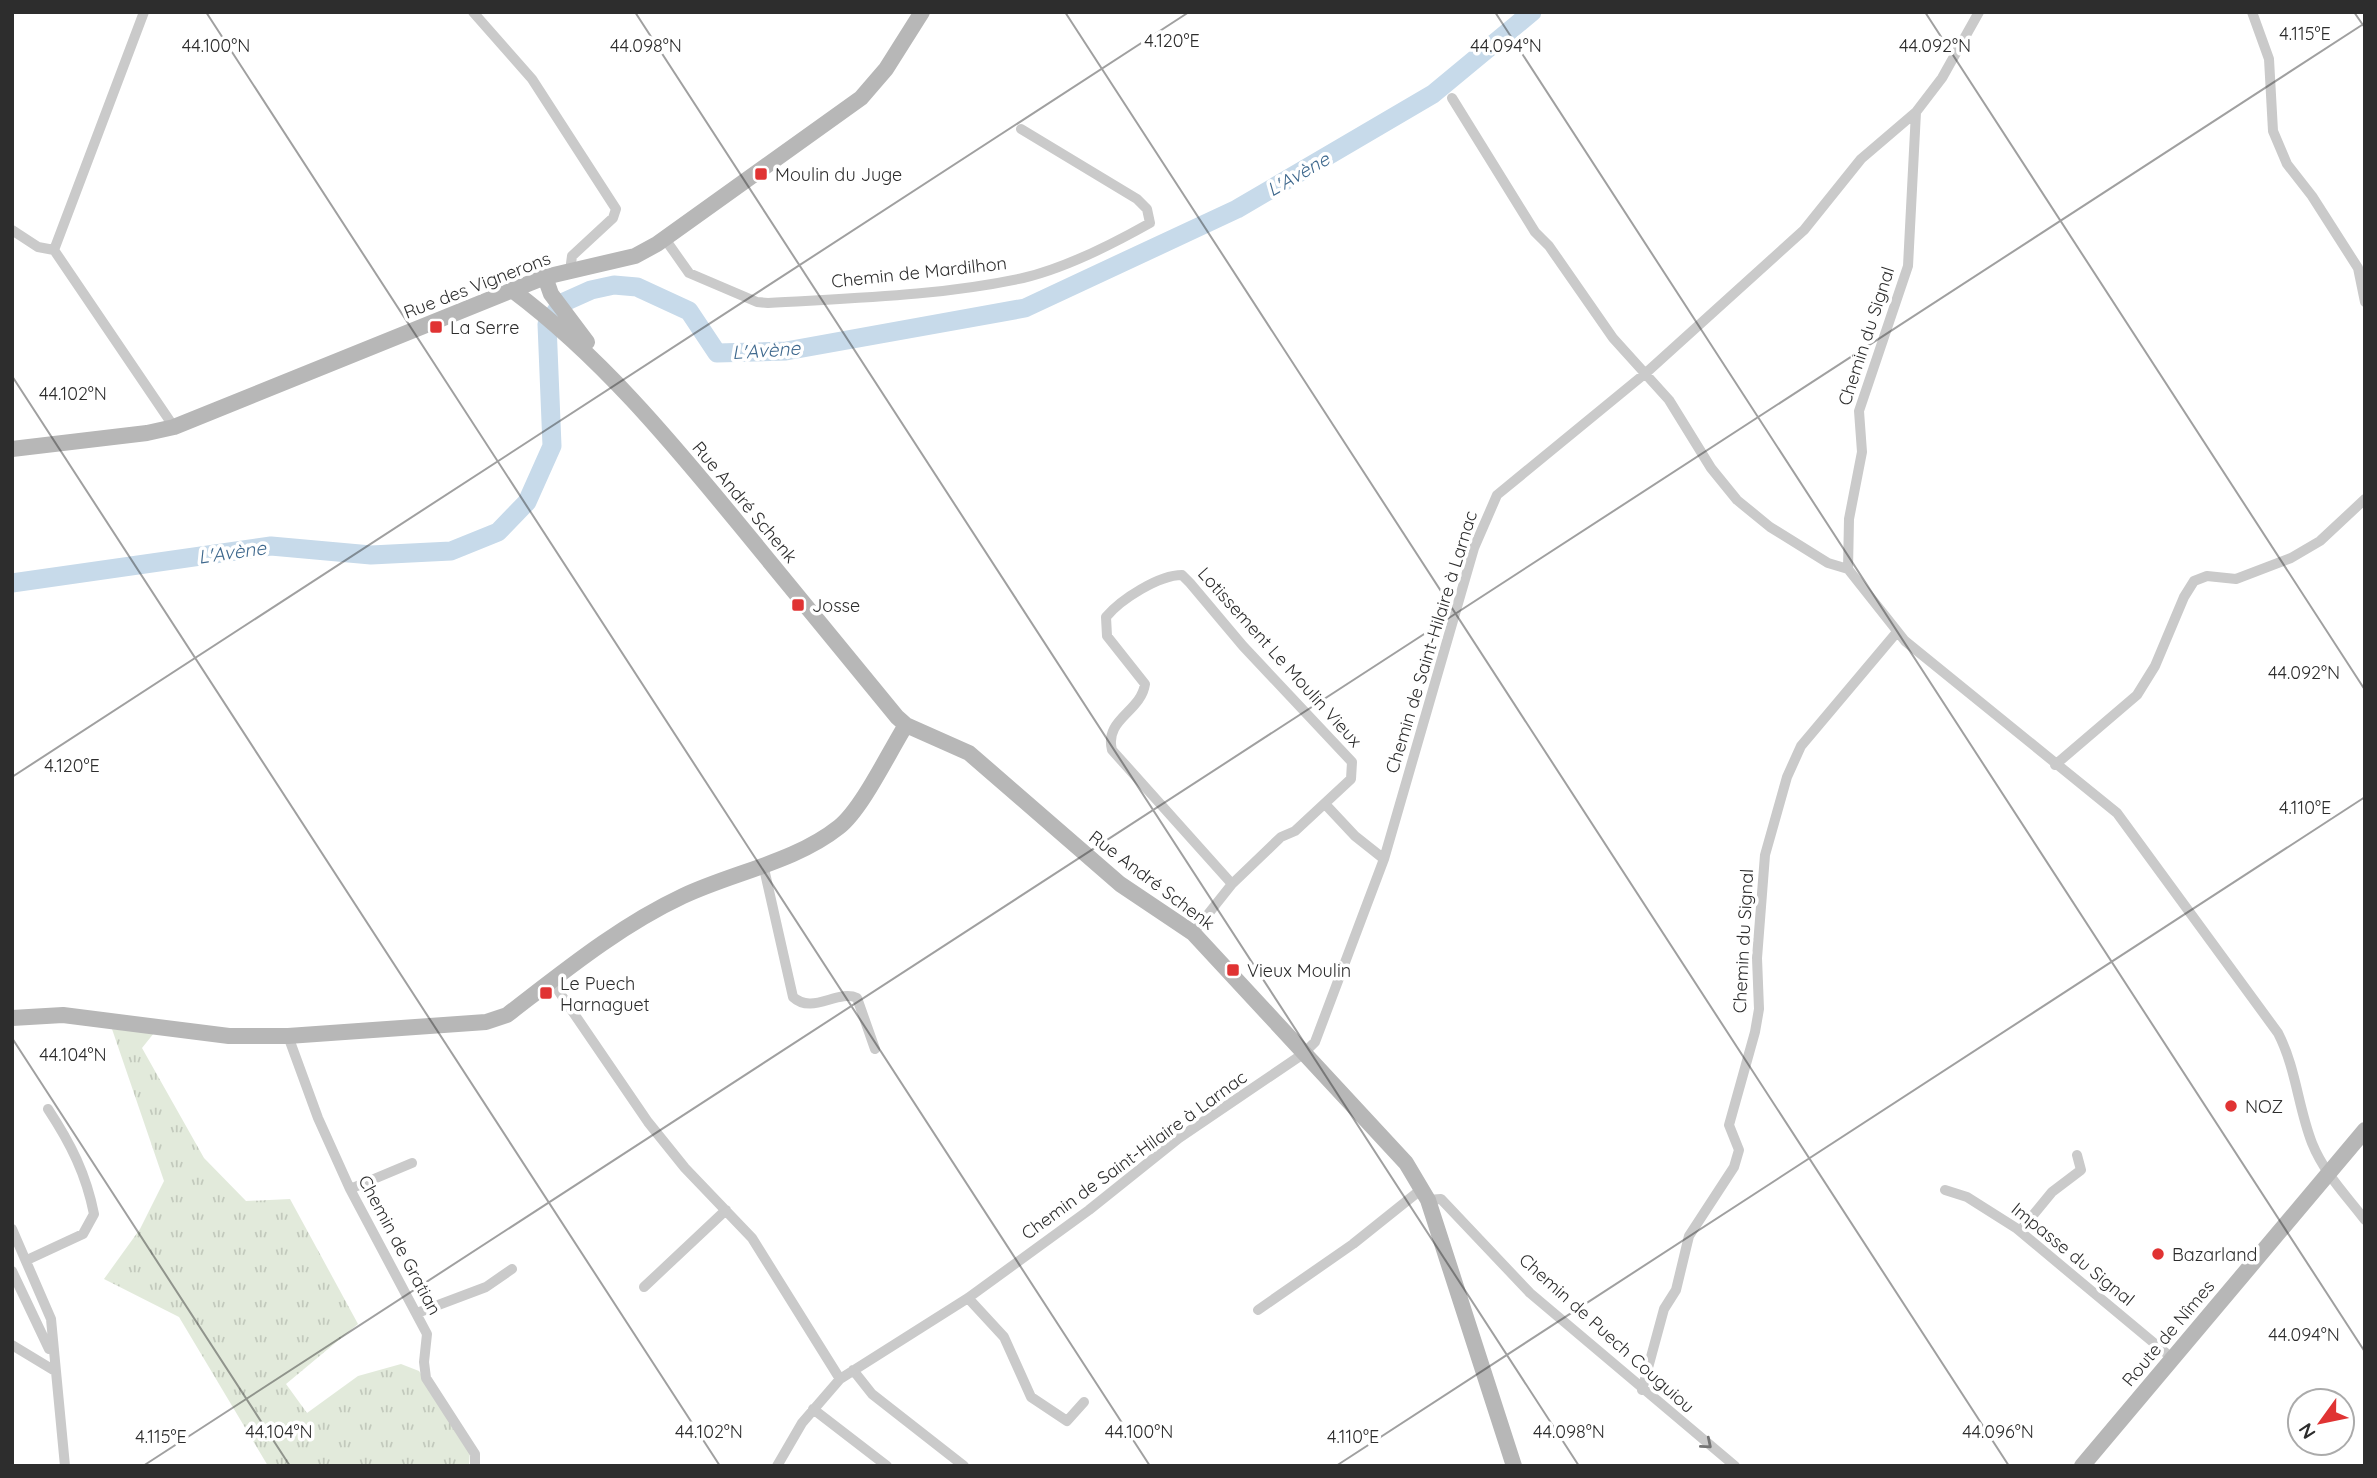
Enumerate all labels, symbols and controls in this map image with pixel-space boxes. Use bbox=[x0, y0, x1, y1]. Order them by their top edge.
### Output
text: 4.115°E bbox=[2279, 22, 2331, 45]
text: 4.120°E bbox=[1144, 29, 1200, 52]
text: 44.100°N bbox=[182, 34, 250, 57]
text: 44.098°N bbox=[610, 34, 682, 57]
text: 44.094°N bbox=[1470, 34, 1542, 57]
text: 44.092°N bbox=[1899, 34, 1971, 57]
water label: L'Avène bbox=[1263, 146, 1335, 201]
place label: Moulin du Juge bbox=[775, 163, 902, 186]
marker: Moulin du Juge bbox=[753, 166, 769, 182]
street label: Rue des Vignerons bbox=[400, 246, 554, 324]
street label: Chemin de Mardilhon bbox=[830, 251, 1008, 293]
street label: Chemin du Signal bbox=[1833, 264, 1899, 408]
place label: La Serre bbox=[450, 316, 519, 339]
marker: La Serre bbox=[428, 319, 444, 335]
water label: L'Avène bbox=[731, 336, 802, 364]
text: 44.102°N bbox=[39, 382, 107, 405]
street label: Rue André Schenk bbox=[687, 437, 803, 567]
street label: Chemin de Saint-Hilaire à Larnac bbox=[1380, 508, 1482, 776]
water label: L'Avène bbox=[197, 535, 269, 569]
street label: Lotissement Le Moulin Vieux bbox=[1193, 562, 1367, 752]
place label: Josse bbox=[812, 594, 860, 617]
marker: Josse bbox=[790, 597, 806, 613]
text: 44.092°N bbox=[2268, 661, 2340, 684]
text: 4.120°E bbox=[44, 754, 100, 777]
text: 4.110°E bbox=[2279, 796, 2331, 819]
street label: Rue André Schenk bbox=[1085, 825, 1219, 935]
street label: Chemin du Signal bbox=[1728, 868, 1758, 1014]
place label: Vieux Moulin bbox=[1247, 959, 1351, 982]
marker: Vieux Moulin bbox=[1225, 962, 1241, 978]
place label: Le Puech Harnaguet bbox=[560, 972, 650, 1016]
marker: Le Puech Harnaguet bbox=[538, 985, 554, 1001]
text: 44.104°N bbox=[39, 1043, 107, 1066]
street label: Chemin de Saint-Hilaire à Larnac bbox=[1017, 1065, 1251, 1245]
place label: NOZ bbox=[2245, 1095, 2283, 1118]
marker: NOZ bbox=[2223, 1098, 2239, 1114]
street label: Chemin de Gratian bbox=[353, 1171, 447, 1319]
street label: Impasse du Signal bbox=[2007, 1197, 2139, 1311]
place label: Bazarland bbox=[2172, 1243, 2257, 1266]
marker: Bazarland bbox=[2150, 1246, 2166, 1262]
street label: Chemin de Puech Couguiou bbox=[1514, 1248, 1700, 1418]
street label: Route de Nîmes bbox=[2117, 1275, 2219, 1391]
text: 44.094°N bbox=[2268, 1323, 2340, 1346]
north arrow bbox=[2286, 1387, 2356, 1457]
text: N bbox=[2293, 1419, 2321, 1444]
text: 44.104°N bbox=[245, 1420, 313, 1443]
text: 44.102°N bbox=[675, 1420, 743, 1443]
text: 44.100°N bbox=[1105, 1420, 1173, 1443]
text: 44.098°N bbox=[1533, 1420, 1605, 1443]
text: 44.096°N bbox=[1962, 1420, 2034, 1443]
text: 4.115°E bbox=[135, 1425, 187, 1448]
text: 4.110°E bbox=[1327, 1425, 1379, 1448]
one-way arrow bbox=[1698, 1436, 1711, 1448]

